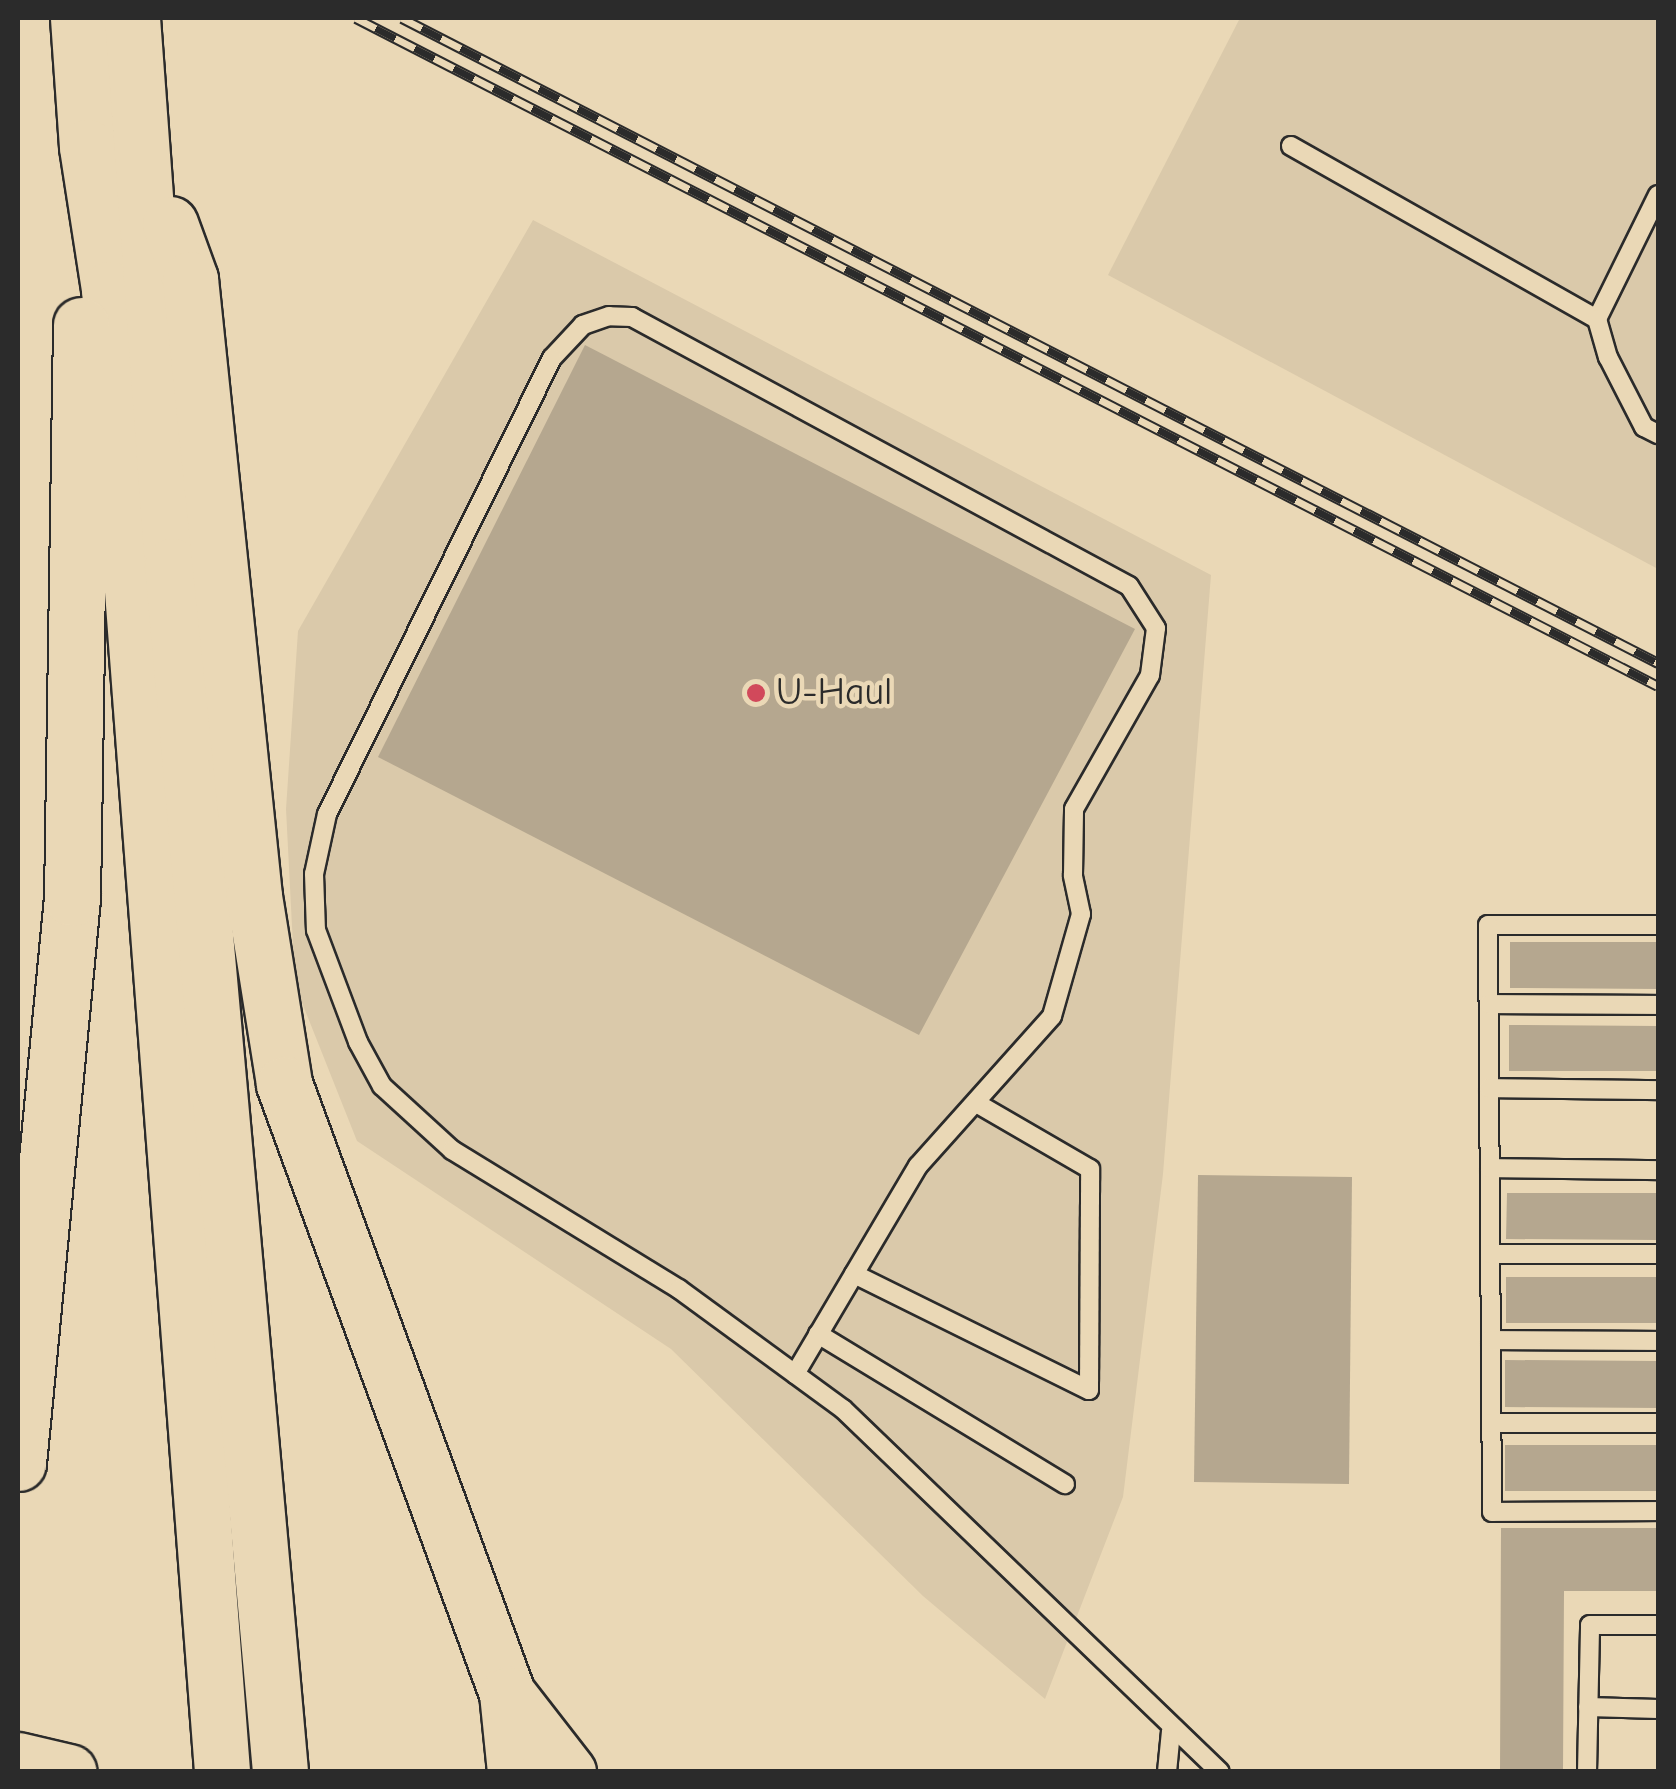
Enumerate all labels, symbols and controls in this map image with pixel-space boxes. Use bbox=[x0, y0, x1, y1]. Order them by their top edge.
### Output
place label: U-Haul bbox=[776, 670, 892, 716]
marker: U-Haul bbox=[745, 682, 767, 704]

